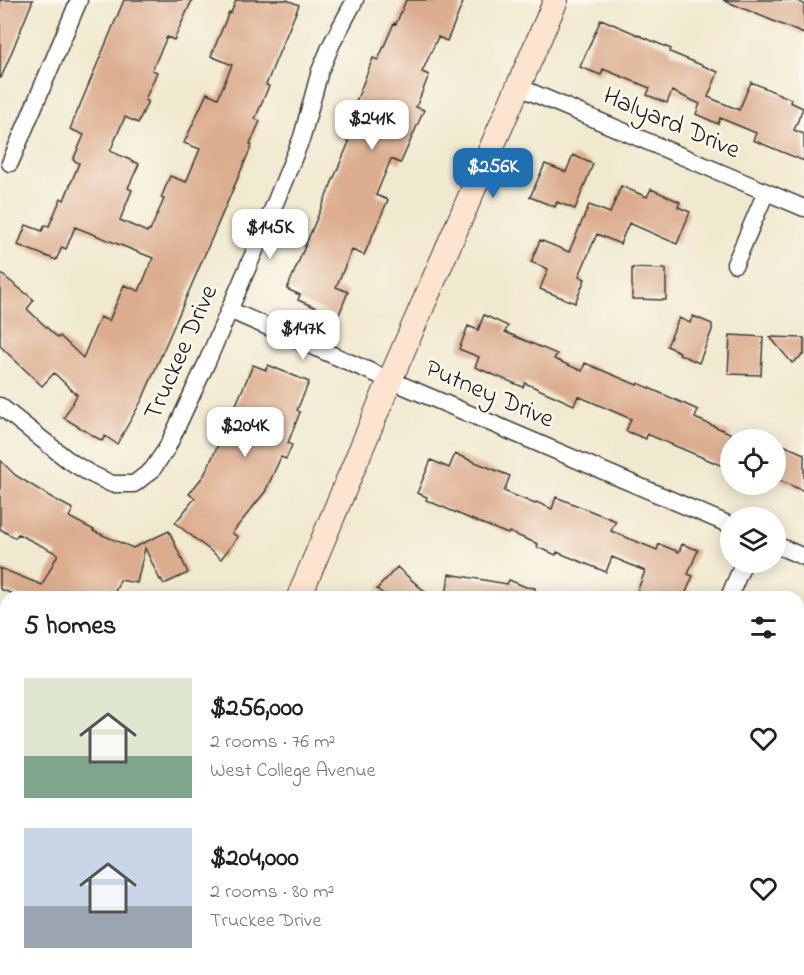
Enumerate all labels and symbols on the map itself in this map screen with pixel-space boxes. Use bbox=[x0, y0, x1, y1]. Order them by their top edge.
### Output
street label: Halyard Drive bbox=[597, 78, 746, 170]
pin: $241K bbox=[330, 100, 414, 151]
pin: $256K bbox=[451, 148, 535, 199]
pin: $145K bbox=[228, 209, 312, 260]
street label: Truckee Drive bbox=[135, 279, 229, 427]
pin: $147K bbox=[261, 310, 345, 361]
street label: Putney Drive bbox=[419, 351, 560, 439]
pin: $204K bbox=[203, 407, 287, 458]

